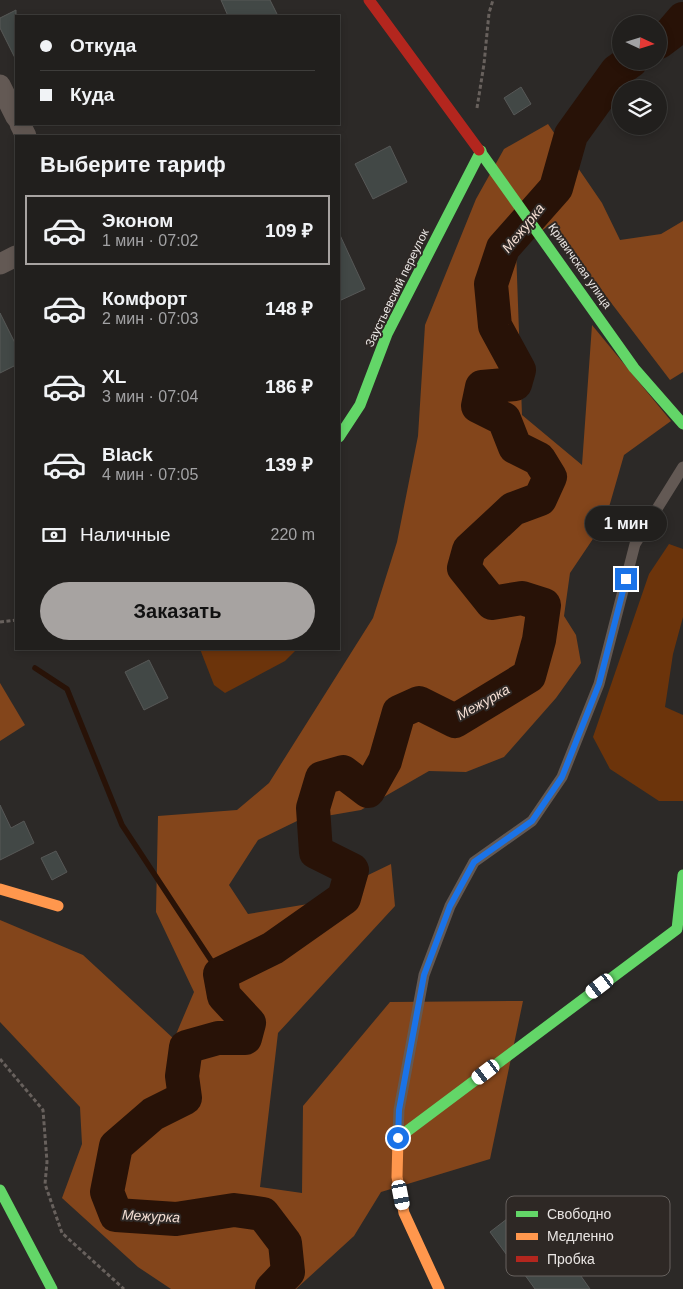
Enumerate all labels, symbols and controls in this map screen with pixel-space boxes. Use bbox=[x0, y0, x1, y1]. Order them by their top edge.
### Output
north arrow bbox=[612, 15, 668, 70]
map controls bbox=[612, 15, 667, 135]
text: Откуда bbox=[70, 35, 136, 56]
button: layers bbox=[612, 80, 667, 135]
text: Куда bbox=[70, 84, 114, 105]
text: Выберите тариф bbox=[40, 152, 226, 177]
water label: Межурка bbox=[498, 200, 548, 256]
icon: car bbox=[42, 208, 87, 253]
text: Эконом bbox=[102, 210, 173, 231]
text: 109 ₽ bbox=[265, 220, 313, 241]
street label: Кривичская улица bbox=[545, 221, 615, 312]
street label: Заустьевский переулок bbox=[362, 226, 432, 349]
text: 1 мин · 07:02 bbox=[102, 232, 198, 249]
icon: car bbox=[42, 286, 87, 331]
text: Комфорт bbox=[102, 288, 187, 309]
text: 148 ₽ bbox=[265, 298, 313, 319]
text: 2 мин · 07:03 bbox=[102, 310, 198, 327]
icon: car bbox=[42, 364, 87, 409]
text: XL bbox=[102, 366, 126, 387]
text: 186 ₽ bbox=[265, 376, 313, 397]
text: 3 мин · 07:04 bbox=[102, 388, 198, 405]
icon: car bbox=[42, 442, 87, 487]
text: Black bbox=[102, 444, 153, 465]
text: 139 ₽ bbox=[265, 454, 313, 475]
text: 4 мин · 07:05 bbox=[102, 466, 198, 483]
callout: 1 мин bbox=[585, 506, 667, 542]
text: 1 мин bbox=[604, 515, 648, 532]
icon: cash bbox=[40, 521, 68, 549]
text: Наличные bbox=[80, 524, 171, 545]
text: 220 m bbox=[271, 526, 315, 543]
route end bbox=[615, 568, 637, 590]
button: Заказать bbox=[40, 582, 315, 640]
water label: Межурка bbox=[454, 681, 513, 723]
car bbox=[583, 971, 616, 1001]
car bbox=[469, 1057, 502, 1087]
route start bbox=[387, 1127, 409, 1149]
car bbox=[390, 1179, 411, 1211]
legend bbox=[506, 1196, 670, 1276]
water label: Межурка bbox=[121, 1206, 181, 1226]
text: Свободно bbox=[547, 1206, 612, 1222]
text: Медленно bbox=[547, 1228, 614, 1244]
text: Пробка bbox=[547, 1251, 595, 1267]

